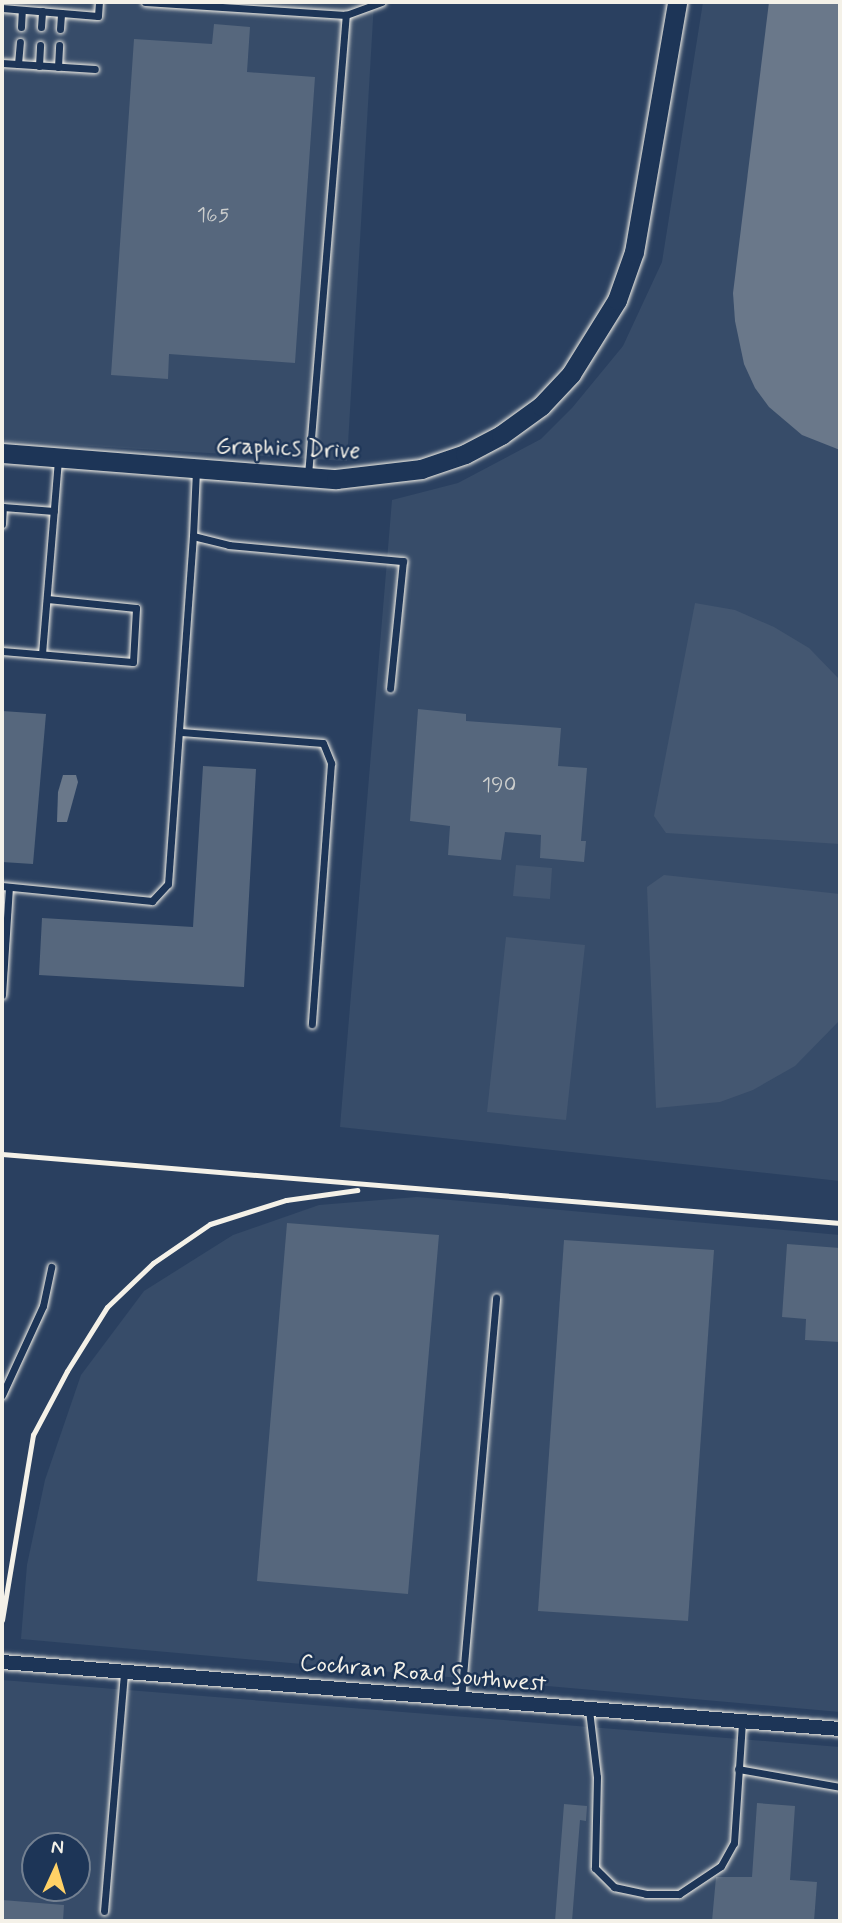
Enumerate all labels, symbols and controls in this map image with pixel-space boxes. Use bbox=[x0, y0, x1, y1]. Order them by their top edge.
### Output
house number: 165 bbox=[197, 202, 229, 228]
street label: Graphics Drive bbox=[215, 432, 361, 466]
house number: 190 bbox=[482, 772, 516, 798]
street label: Cochran Road Southwest bbox=[300, 1649, 546, 1699]
north arrow bbox=[21, 1832, 91, 1902]
text: N bbox=[50, 1835, 65, 1860]

